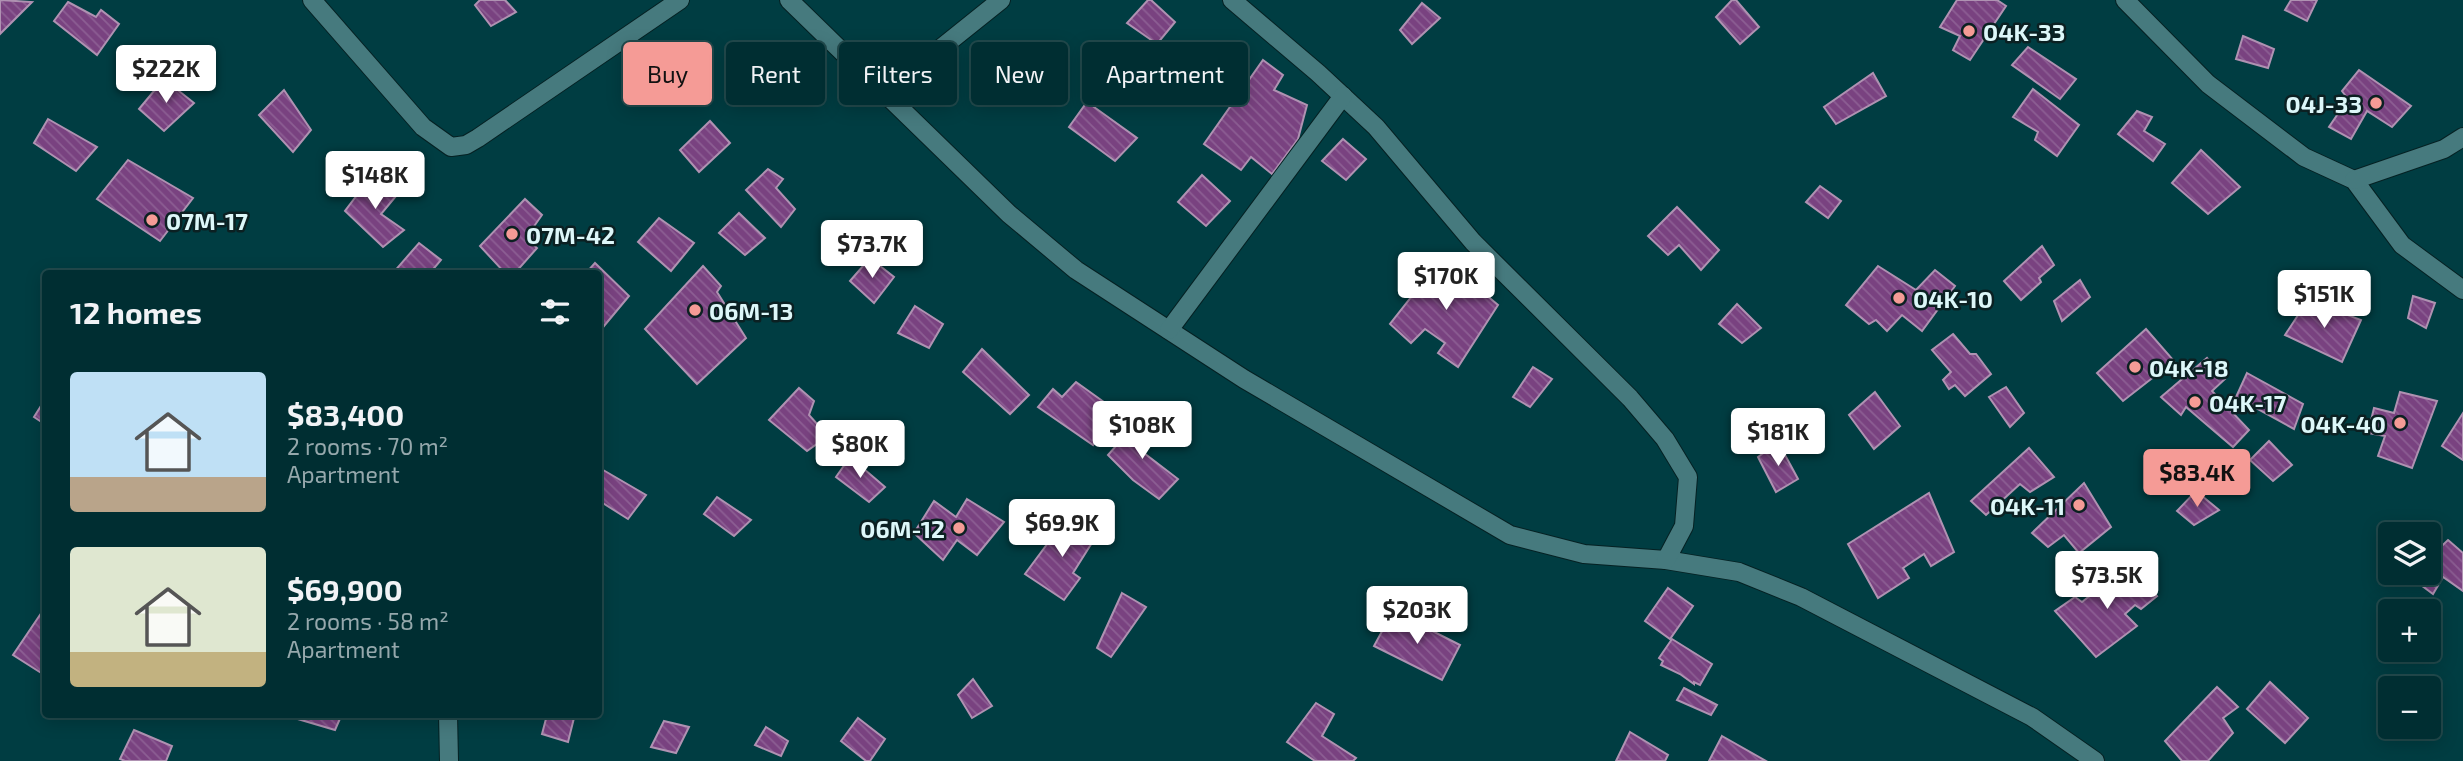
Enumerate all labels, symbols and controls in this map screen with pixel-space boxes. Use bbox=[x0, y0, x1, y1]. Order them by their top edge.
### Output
place label: 04K-33 bbox=[1983, 17, 2065, 46]
marker: 04K-33 bbox=[1961, 23, 1977, 39]
chip: Buy bbox=[623, 42, 712, 105]
chip: Rent bbox=[726, 42, 825, 105]
chip: Filters bbox=[839, 42, 957, 105]
chip: New bbox=[971, 42, 1068, 105]
chip: Apartment bbox=[1082, 42, 1248, 105]
pin: $222K bbox=[117, 46, 215, 105]
text: $222K bbox=[132, 54, 200, 82]
place label: 04J-33 bbox=[2285, 89, 2362, 118]
marker: 04J-33 bbox=[2368, 95, 2384, 111]
pin: $148K bbox=[326, 152, 424, 211]
text: $148K bbox=[342, 160, 408, 188]
place label: 07M-17 bbox=[166, 206, 248, 235]
marker: 07M-17 bbox=[144, 212, 160, 228]
place label: 07M-42 bbox=[526, 220, 615, 249]
pin: $73.7K bbox=[815, 220, 929, 280]
marker: 07M-42 bbox=[504, 226, 520, 242]
text: $73.7K bbox=[837, 229, 907, 257]
pin: $170K bbox=[1397, 252, 1495, 312]
text: $170K bbox=[1414, 261, 1478, 289]
pin: $151K bbox=[2275, 270, 2373, 330]
text: $151K bbox=[2294, 279, 2354, 307]
place label: 04K-10 bbox=[1913, 284, 1993, 313]
marker: 04K-10 bbox=[1891, 290, 1907, 306]
icon: filters bbox=[536, 293, 574, 331]
text: 12 homes bbox=[70, 294, 202, 330]
place label: 06M-13 bbox=[709, 296, 793, 325]
marker: 06M-13 bbox=[687, 302, 703, 318]
place label: 04K-18 bbox=[2149, 353, 2229, 382]
marker: 04K-18 bbox=[2127, 359, 2143, 375]
place label: 04K-17 bbox=[2209, 388, 2287, 417]
marker: 04K-17 bbox=[2187, 394, 2203, 410]
text: $83,400 bbox=[287, 396, 404, 432]
icon: home bbox=[126, 400, 210, 484]
pin: $108K bbox=[1093, 402, 1191, 461]
pin: $181K bbox=[1729, 408, 1827, 468]
place label: 04K-40 bbox=[2300, 409, 2386, 438]
text: $108K bbox=[1109, 410, 1175, 438]
marker: 04K-40 bbox=[2392, 415, 2408, 431]
text: $181K bbox=[1747, 417, 1809, 445]
pin: $80K bbox=[819, 420, 901, 480]
text: $80K bbox=[832, 429, 888, 457]
text: 2 rooms · 70 m² bbox=[287, 432, 448, 460]
pin: $83.4K bbox=[2140, 449, 2254, 509]
text: $83.4K bbox=[2159, 458, 2235, 486]
text: Apartment bbox=[287, 460, 400, 488]
place label: 04K-11 bbox=[1990, 491, 2065, 520]
marker: 04K-11 bbox=[2071, 497, 2087, 513]
pin: $69.9K bbox=[1005, 500, 1119, 559]
text: $69.9K bbox=[1025, 508, 1099, 536]
place label: 06M-12 bbox=[860, 514, 945, 543]
marker: 06M-12 bbox=[951, 520, 967, 536]
map controls bbox=[2378, 522, 2441, 739]
button: layers bbox=[2378, 522, 2441, 585]
pin: $73.5K bbox=[2050, 552, 2164, 611]
text: $73.5K bbox=[2071, 560, 2143, 588]
text: $69,900 bbox=[287, 571, 403, 607]
icon: home bbox=[126, 575, 210, 659]
pin: $203K bbox=[1368, 586, 1466, 646]
text: $203K bbox=[1383, 595, 1451, 623]
button: + bbox=[2378, 599, 2441, 662]
text: 2 rooms · 58 m² bbox=[287, 607, 449, 635]
text: Apartment bbox=[287, 635, 400, 663]
button: − bbox=[2378, 676, 2441, 739]

